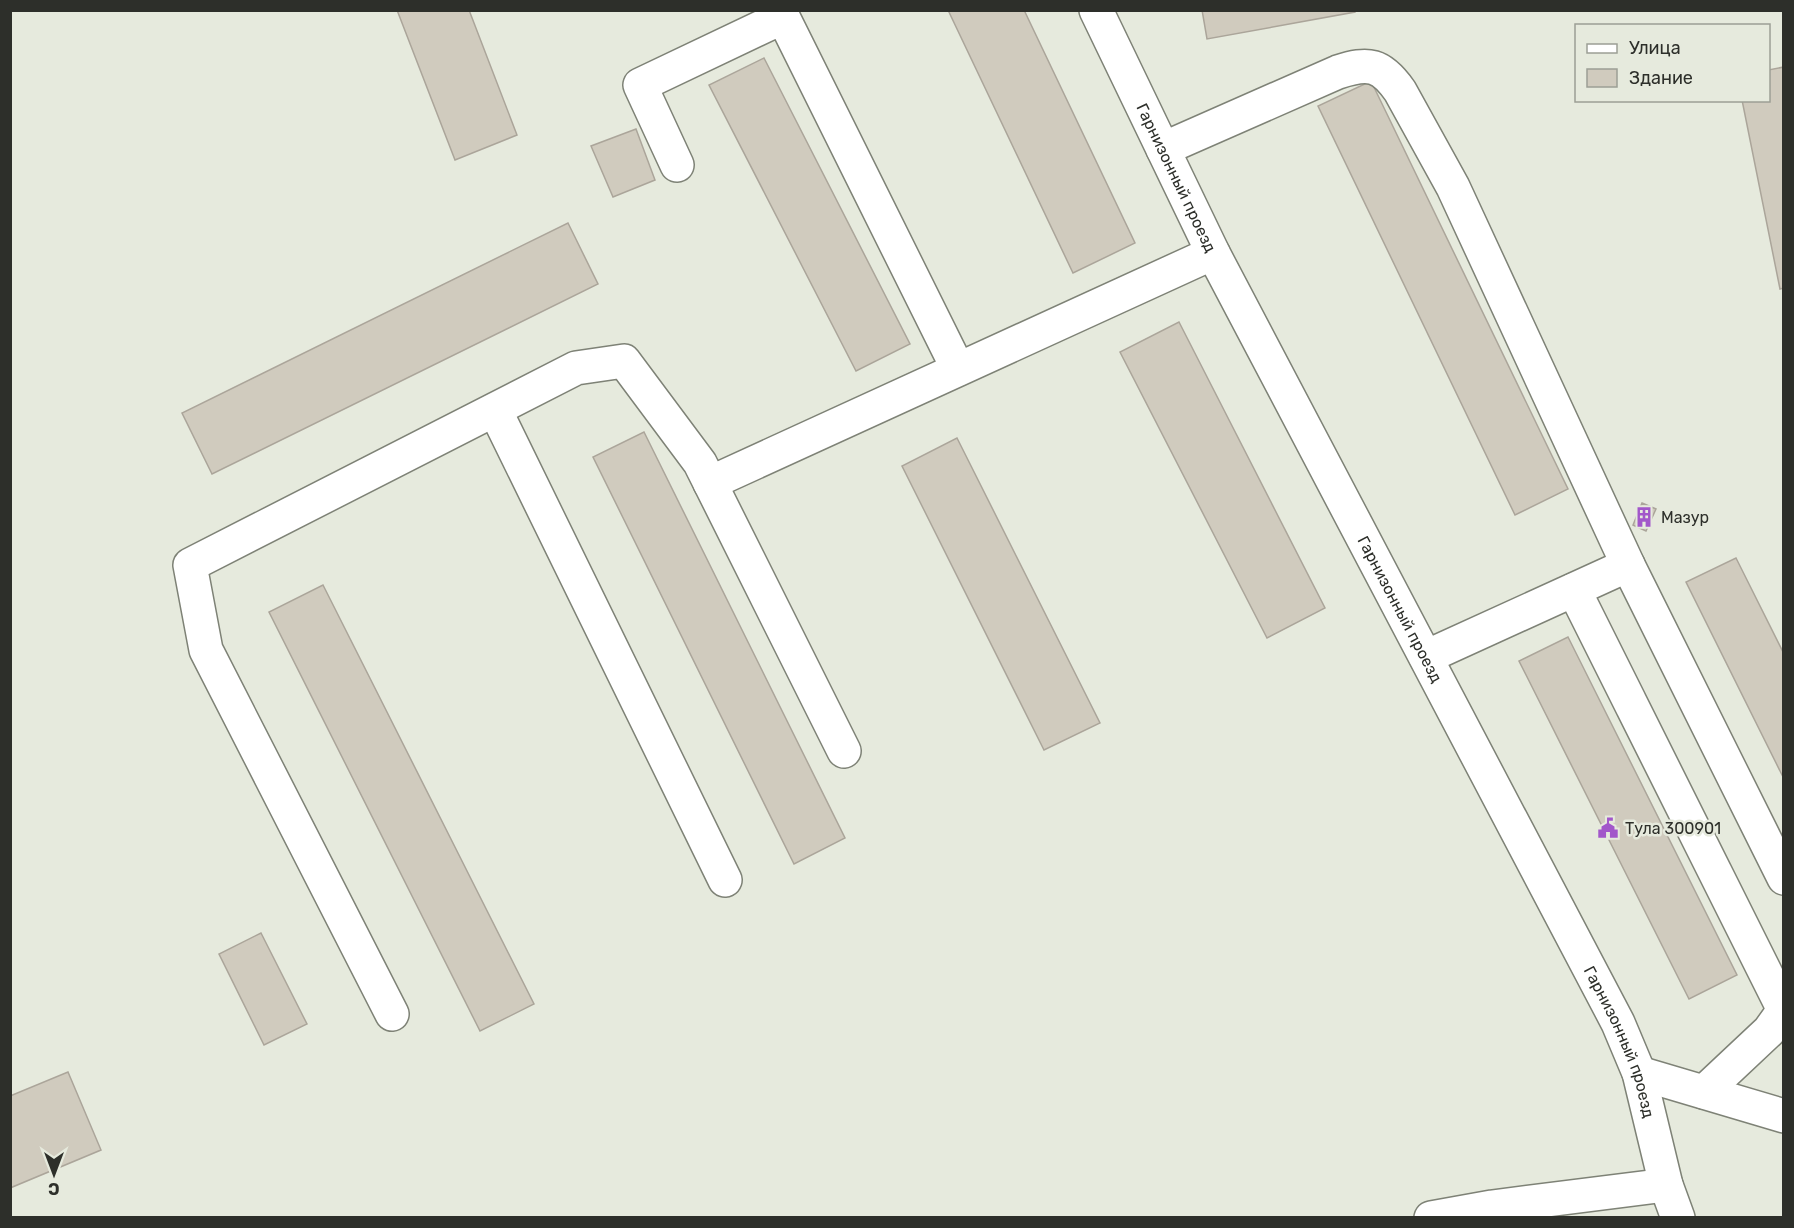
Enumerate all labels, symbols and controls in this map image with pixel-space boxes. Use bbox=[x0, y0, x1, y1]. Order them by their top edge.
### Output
legend bbox=[1575, 24, 1770, 102]
text: Улица bbox=[1629, 37, 1681, 59]
text: Здание bbox=[1629, 67, 1693, 89]
street label: Гарнизонный проезд bbox=[1132, 100, 1220, 256]
building icon: Мазур bbox=[1632, 505, 1656, 529]
place label: Мазур bbox=[1661, 508, 1709, 527]
street label: Гарнизонный проезд bbox=[1353, 533, 1446, 686]
public building icon: Тула 300901 bbox=[1596, 816, 1620, 840]
place label: Тула 300901 bbox=[1625, 819, 1721, 838]
street label: Гарнизонный проезд bbox=[1580, 963, 1659, 1120]
north arrow bbox=[24, 1144, 84, 1204]
text: С bbox=[48, 1179, 60, 1198]

